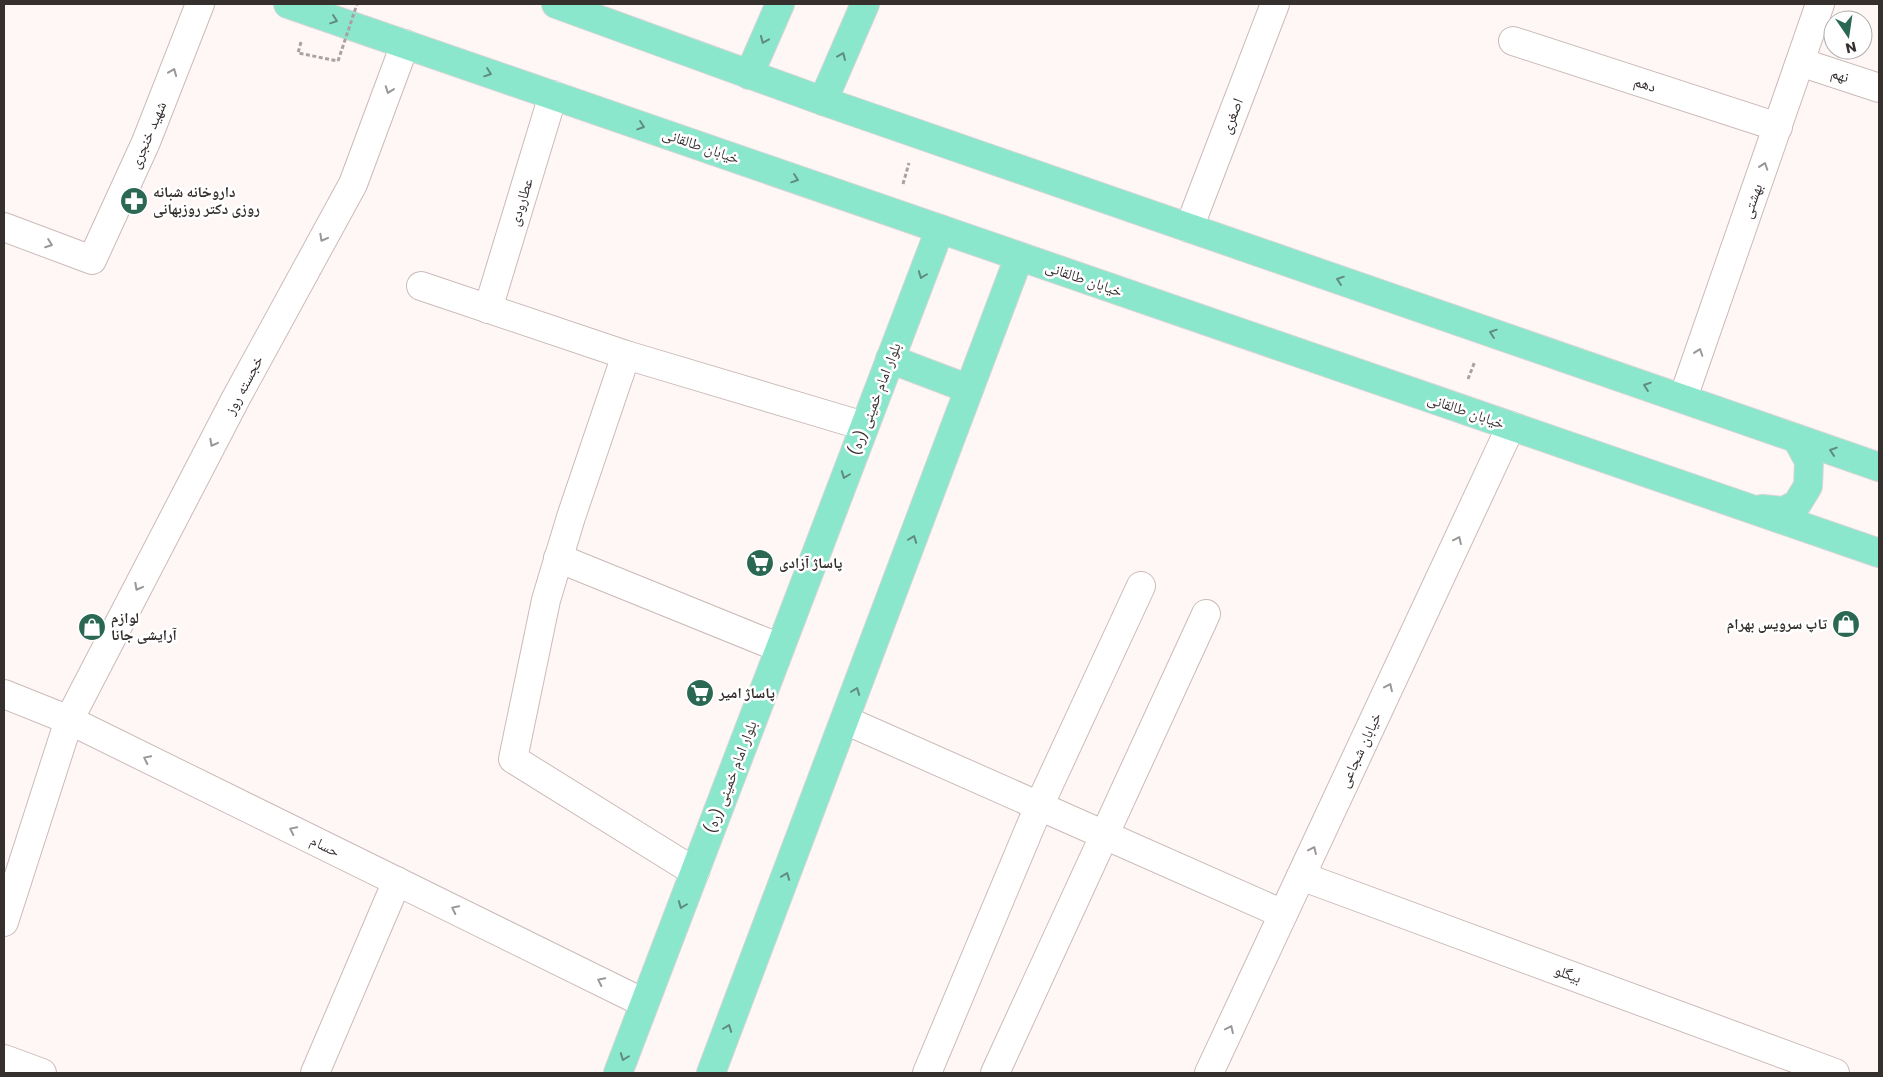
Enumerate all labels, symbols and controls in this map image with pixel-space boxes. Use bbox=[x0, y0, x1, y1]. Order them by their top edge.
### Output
north arrow bbox=[1823, 10, 1873, 60]
one-way arrow bbox=[329, 14, 338, 24]
one-way arrow bbox=[760, 35, 770, 43]
text: N bbox=[1844, 37, 1858, 59]
one-way arrow bbox=[836, 52, 847, 61]
street label: نهم bbox=[1828, 62, 1852, 87]
one-way arrow bbox=[483, 67, 491, 77]
one-way arrow bbox=[167, 68, 177, 77]
street label: دهم bbox=[1632, 70, 1659, 97]
one-way arrow bbox=[385, 86, 395, 94]
street label: اصغری bbox=[1215, 95, 1248, 137]
street label: شهید خنجری bbox=[124, 98, 171, 172]
one-way arrow bbox=[637, 120, 645, 130]
street label: خیابان طالقانی bbox=[660, 123, 743, 169]
one-way arrow bbox=[1758, 162, 1768, 171]
one-way arrow bbox=[790, 173, 799, 183]
street label: عطارودی bbox=[503, 175, 538, 228]
place label: داروخانه شبانه روزی دکتر روزبهانی bbox=[153, 181, 260, 219]
street label: بهشتی bbox=[1736, 181, 1767, 221]
pharmacy icon: داروخانه شبانه روزی دکتر روزبهانی bbox=[119, 186, 149, 216]
one-way arrow bbox=[319, 233, 329, 242]
one-way arrow bbox=[45, 238, 53, 248]
street label: خیابان طالقانی bbox=[1043, 256, 1126, 302]
one-way arrow bbox=[918, 270, 928, 278]
one-way arrow bbox=[1336, 275, 1344, 285]
one-way arrow bbox=[1489, 328, 1498, 338]
street label: بلوار امام خمینی (ره) bbox=[843, 339, 906, 458]
one-way arrow bbox=[1693, 349, 1703, 357]
street label: خجسته روز bbox=[219, 351, 268, 419]
one-way arrow bbox=[1643, 382, 1651, 392]
street label: خیابان طالقانی bbox=[1425, 388, 1508, 434]
one-way arrow bbox=[209, 438, 219, 447]
one-way arrow bbox=[1829, 447, 1838, 457]
one-way arrow bbox=[841, 470, 852, 479]
one-way arrow bbox=[907, 535, 917, 544]
one-way arrow bbox=[1451, 536, 1462, 545]
supermarket icon: پاساژ آزادی bbox=[745, 548, 775, 578]
place label: پاساژ آزادی bbox=[779, 552, 842, 573]
one-way arrow bbox=[134, 582, 144, 591]
place label: لوازم آرایشی جانا bbox=[111, 607, 178, 645]
shop icon: تاپ سرویس بهرام bbox=[1831, 609, 1861, 639]
shop icon: لوازم آرایشی جانا bbox=[77, 612, 107, 642]
place label: تاپ سرویس بهرام bbox=[1727, 613, 1827, 634]
supermarket icon: پاساژ امیر bbox=[685, 678, 715, 708]
place label: پاساژ امیر bbox=[718, 682, 775, 703]
one-way arrow bbox=[1383, 683, 1393, 692]
one-way arrow bbox=[850, 687, 860, 696]
street label: خیابان شجاعی bbox=[1333, 708, 1386, 791]
street label: بلوار امام خمینی (ره) bbox=[699, 717, 762, 836]
one-way arrow bbox=[144, 755, 153, 765]
one-way arrow bbox=[290, 826, 299, 836]
street label: حسام bbox=[307, 829, 344, 862]
one-way arrow bbox=[1307, 846, 1317, 855]
one-way arrow bbox=[780, 872, 790, 880]
one-way arrow bbox=[678, 900, 688, 909]
one-way arrow bbox=[451, 905, 460, 915]
street label: بیگلو bbox=[1552, 959, 1584, 988]
one-way arrow bbox=[597, 977, 606, 988]
one-way arrow bbox=[722, 1024, 732, 1032]
one-way arrow bbox=[1223, 1025, 1234, 1034]
one-way arrow bbox=[620, 1052, 630, 1061]

